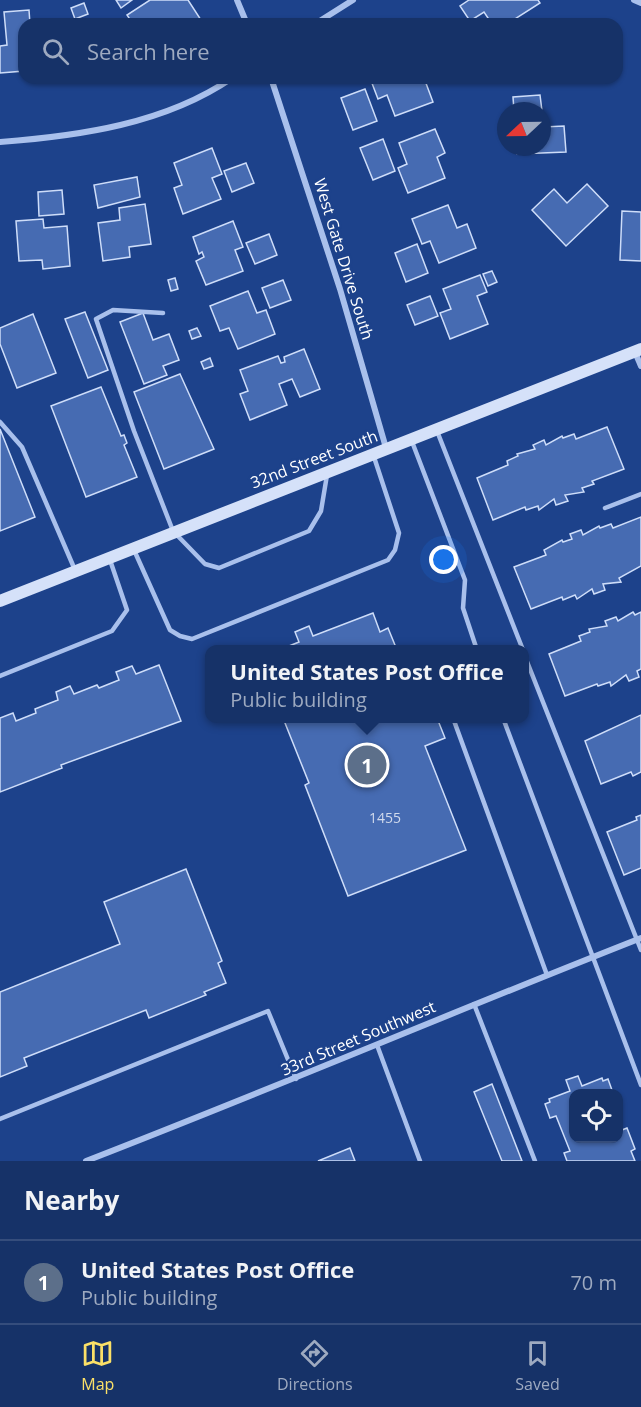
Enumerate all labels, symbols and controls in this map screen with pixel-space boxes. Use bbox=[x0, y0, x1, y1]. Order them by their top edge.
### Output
search box bbox=[18, 18, 623, 84]
icon: search bbox=[39, 35, 72, 68]
text: Search here bbox=[87, 36, 210, 66]
north arrow bbox=[497, 102, 551, 156]
street label: West Gate Drive South bbox=[309, 176, 379, 342]
street label: 32nd Street South bbox=[247, 425, 381, 493]
your location bbox=[429, 545, 458, 574]
popup bbox=[205, 645, 529, 723]
text: United States Post Office bbox=[230, 656, 504, 686]
text: Public building bbox=[230, 686, 367, 713]
pin: 1 bbox=[348, 742, 386, 788]
house number: 1455 bbox=[369, 808, 401, 827]
street label: 33rd Street Southwest bbox=[277, 995, 439, 1081]
map controls bbox=[569, 1089, 623, 1143]
button: locate bbox=[569, 1089, 623, 1143]
text: Nearby bbox=[24, 1182, 119, 1218]
text: United States Post Office bbox=[81, 1254, 354, 1284]
text: 1 bbox=[38, 1269, 49, 1296]
text: 70 m bbox=[570, 1269, 617, 1296]
text: Public building bbox=[81, 1284, 217, 1311]
tab: Map bbox=[81, 1337, 114, 1395]
tab: Directions bbox=[277, 1337, 353, 1395]
tab: Saved bbox=[515, 1337, 560, 1395]

